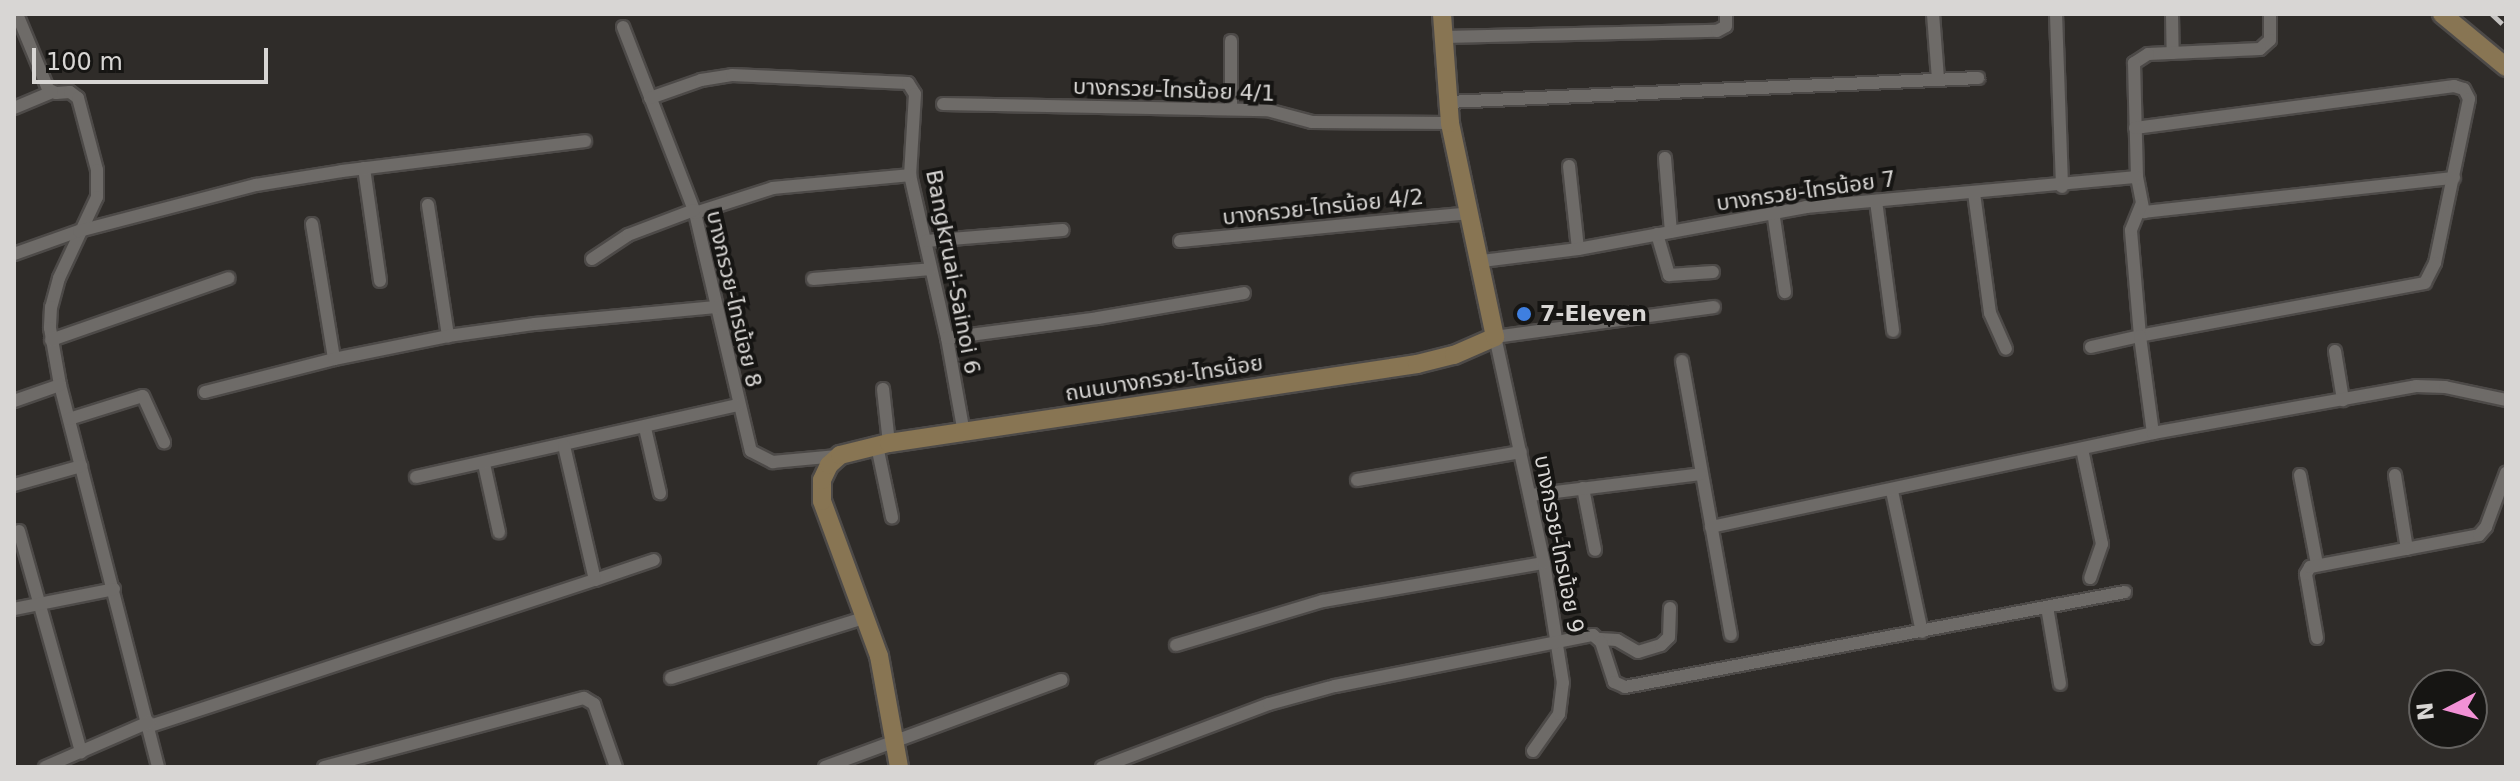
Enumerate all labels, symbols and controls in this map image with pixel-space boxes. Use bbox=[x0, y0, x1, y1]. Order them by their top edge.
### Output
scale bar bbox=[36, 32, 272, 82]
text: 100 m bbox=[46, 48, 123, 76]
street label: บางกรวย-ไทรน้อย 4/1 bbox=[1072, 73, 1276, 107]
street label: บางกรวย-ไทรน้อย 7 bbox=[1715, 165, 1897, 217]
street label: Bangkruai-Sainoi 6 bbox=[920, 167, 986, 377]
street label: บางกรวย-ไทรน้อย 4/2 bbox=[1221, 183, 1425, 231]
street label: บางกรวย-ไทรน้อย 8 bbox=[701, 208, 767, 390]
place label: 7-Eleven bbox=[1540, 301, 1647, 327]
marker: 7-Eleven bbox=[1515, 305, 1533, 323]
street label: ถนนบางกรวย-ไทรน้อย bbox=[1063, 349, 1265, 407]
street label: บางกรวย-ไทรน้อย 9 bbox=[1529, 453, 1589, 635]
north arrow bbox=[2408, 669, 2488, 749]
text: N bbox=[2412, 701, 2439, 722]

